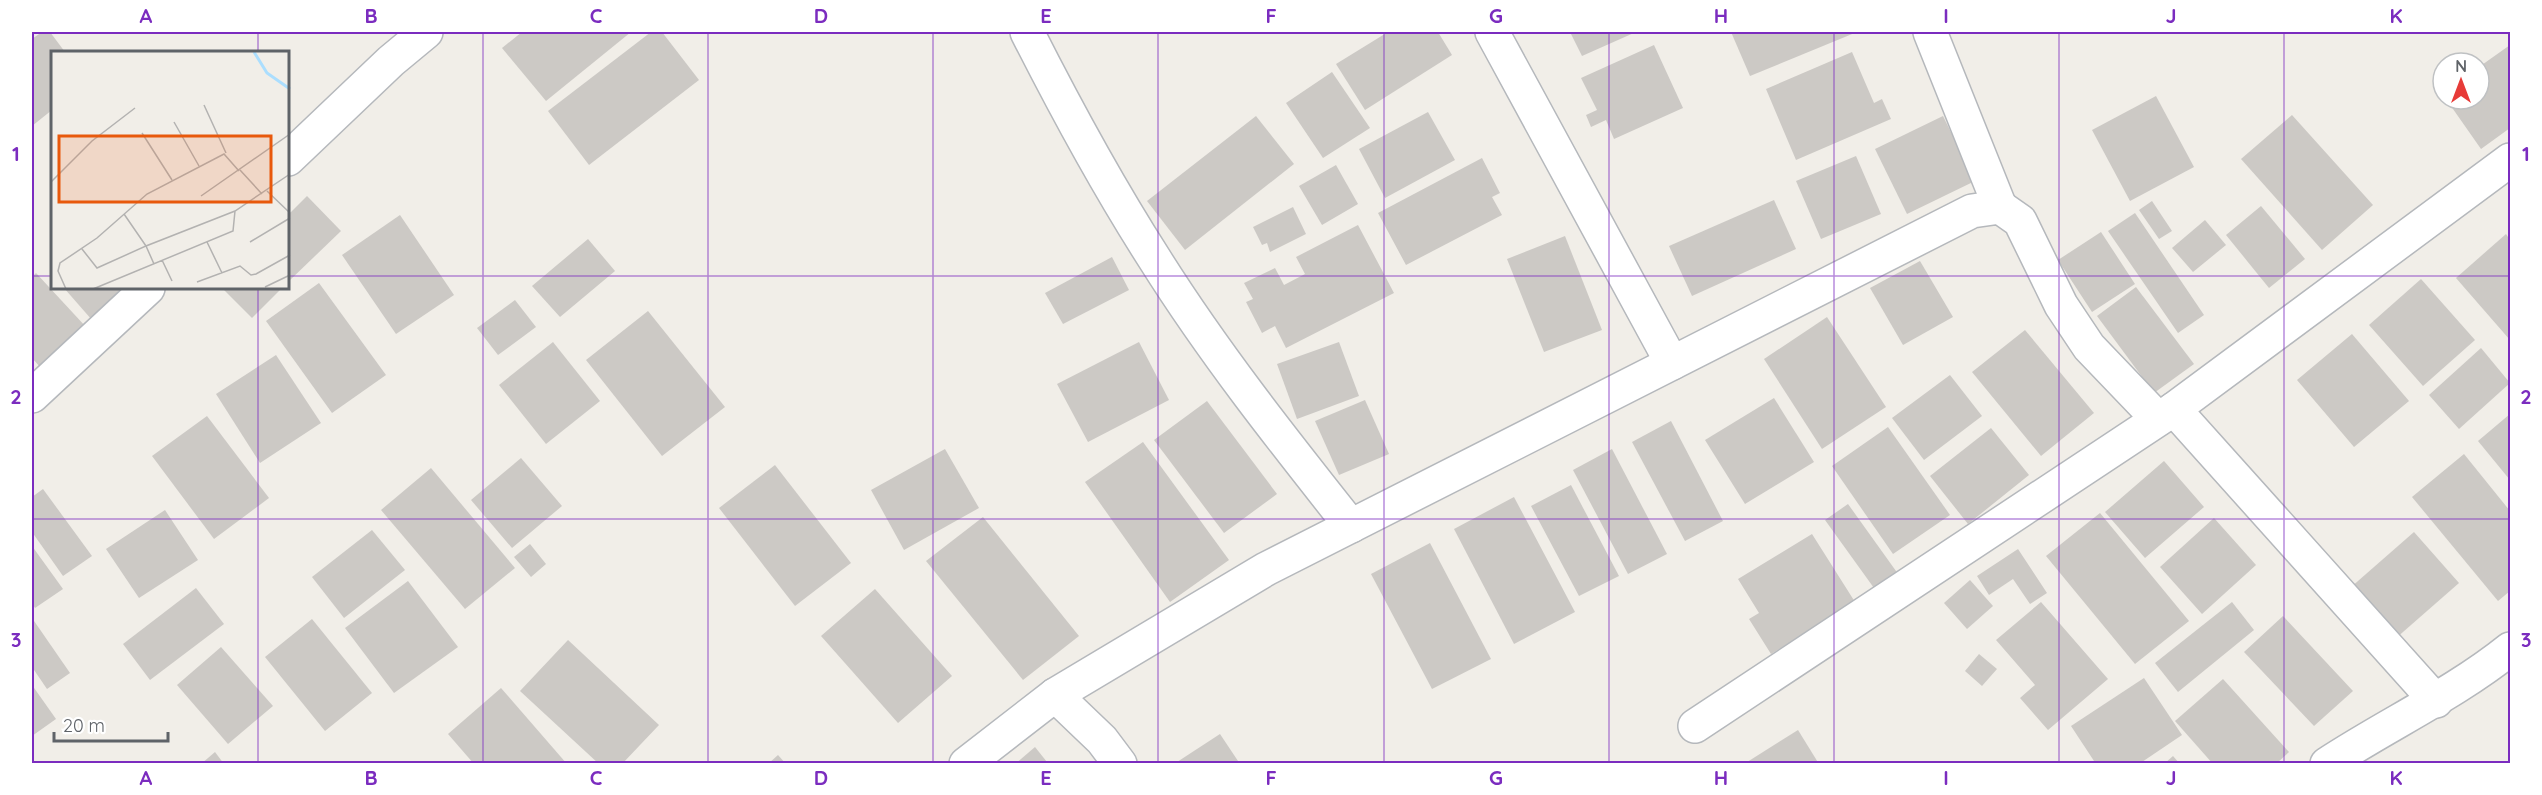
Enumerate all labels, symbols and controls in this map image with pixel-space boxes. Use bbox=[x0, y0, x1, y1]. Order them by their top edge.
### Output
text: A bbox=[140, 3, 153, 28]
text: B bbox=[364, 3, 378, 28]
text: C bbox=[590, 3, 603, 28]
text: D bbox=[814, 3, 828, 28]
text: E bbox=[1040, 3, 1052, 28]
text: F bbox=[1265, 3, 1277, 28]
text: G bbox=[1489, 3, 1503, 28]
text: H bbox=[1714, 3, 1728, 28]
text: I bbox=[1943, 3, 1949, 28]
text: J bbox=[2165, 3, 2177, 28]
text: K bbox=[2389, 3, 2403, 28]
inset map bbox=[51, 51, 290, 290]
north arrow bbox=[2431, 51, 2491, 111]
text: N bbox=[2455, 56, 2467, 76]
text: 1 bbox=[12, 141, 20, 166]
text: 1 bbox=[2522, 141, 2530, 166]
text: 2 bbox=[10, 384, 22, 409]
text: 2 bbox=[2520, 384, 2532, 409]
text: 3 bbox=[11, 627, 21, 652]
text: 3 bbox=[2521, 627, 2531, 652]
scale bar bbox=[54, 705, 168, 743]
text: 20 m bbox=[63, 714, 105, 737]
text: A bbox=[140, 765, 153, 790]
text: B bbox=[364, 765, 378, 790]
text: C bbox=[590, 765, 603, 790]
text: D bbox=[814, 765, 828, 790]
text: E bbox=[1040, 765, 1052, 790]
text: F bbox=[1265, 765, 1277, 790]
text: G bbox=[1489, 765, 1503, 790]
text: H bbox=[1714, 765, 1728, 790]
text: I bbox=[1943, 765, 1949, 790]
text: J bbox=[2165, 765, 2177, 790]
text: K bbox=[2389, 765, 2403, 790]

